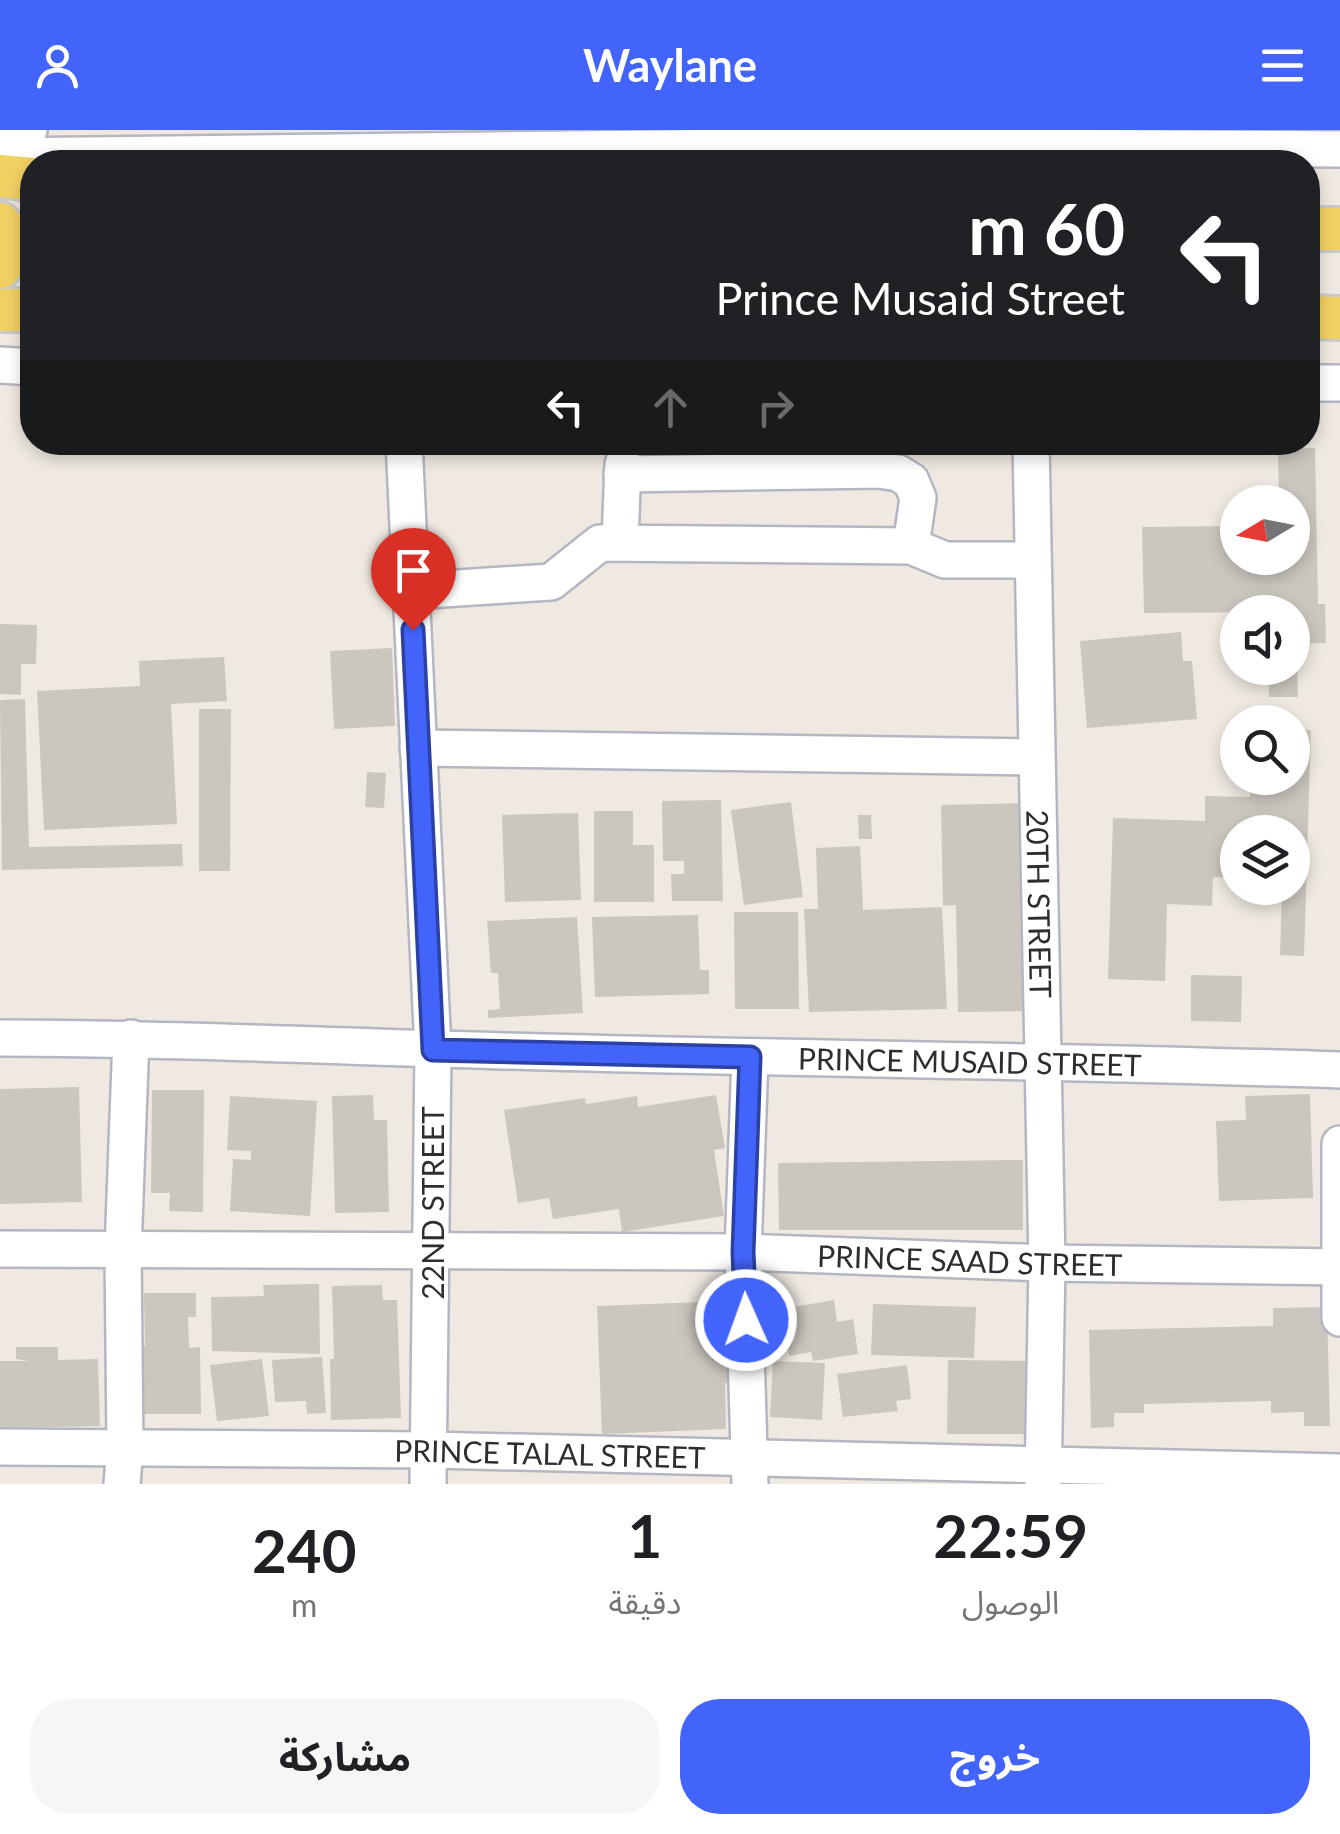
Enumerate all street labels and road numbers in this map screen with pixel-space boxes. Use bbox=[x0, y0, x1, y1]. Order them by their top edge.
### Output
street label: 20TH STREET bbox=[1020, 809, 1060, 999]
street label: PRINCE MUSAID STREET bbox=[798, 1040, 1142, 1082]
street label: 22ND STREET bbox=[414, 1106, 450, 1300]
street label: PRINCE SAAD STREET bbox=[817, 1237, 1123, 1282]
street label: PRINCE TALAL STREET bbox=[394, 1432, 706, 1475]

